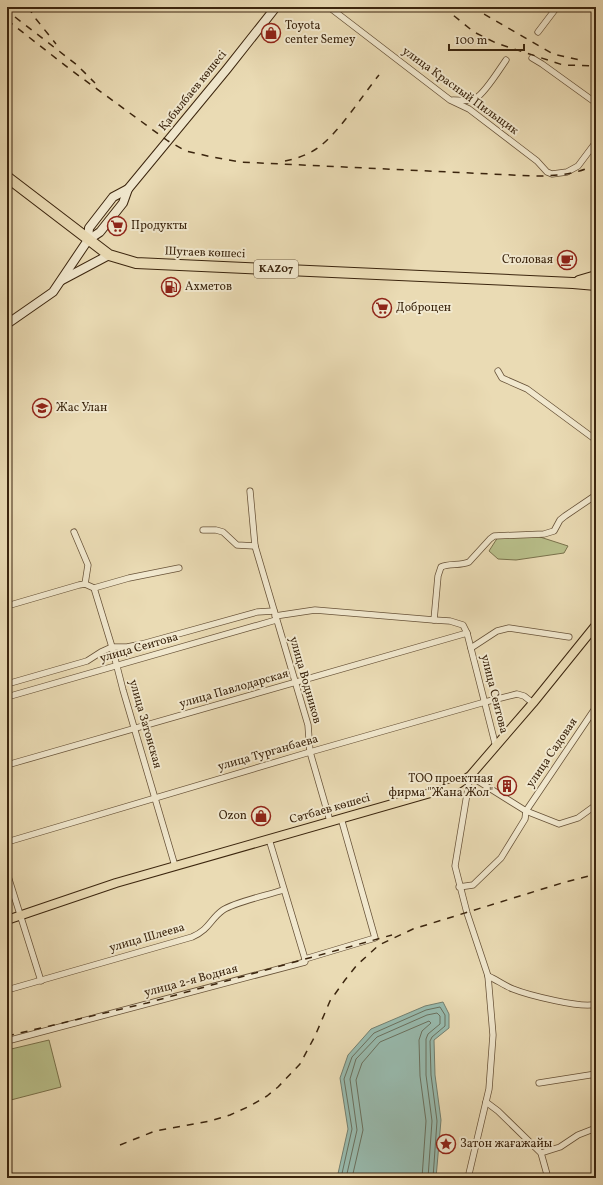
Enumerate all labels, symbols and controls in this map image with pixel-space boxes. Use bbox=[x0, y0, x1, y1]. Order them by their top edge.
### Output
place label: Toyota center Semey bbox=[285, 18, 356, 48]
shop icon: Toyota center Semey bbox=[260, 22, 282, 44]
scale bar bbox=[449, 26, 524, 52]
text: 100 m bbox=[455, 33, 488, 49]
street label: улица Красный Пильщик bbox=[399, 43, 522, 139]
street label: Қабылбаев көшесі bbox=[155, 47, 231, 135]
supermarket icon: Продукты bbox=[106, 215, 128, 237]
place label: Продукты bbox=[131, 218, 188, 234]
street label: Шугаев көшесі bbox=[164, 244, 246, 262]
cafe icon: Столовая bbox=[556, 249, 578, 271]
place label: Столовая bbox=[502, 252, 553, 268]
road number: KAZ07 bbox=[254, 260, 298, 278]
fuel station icon: Ахметов bbox=[160, 276, 182, 298]
place label: Ахметов bbox=[185, 279, 232, 295]
supermarket icon: Доброцен bbox=[371, 297, 393, 319]
place label: Доброцен bbox=[396, 300, 451, 316]
school or university icon: Жас Улан bbox=[31, 397, 53, 419]
place label: Жас Улан bbox=[56, 400, 107, 416]
street label: улица Сеитова bbox=[98, 629, 180, 667]
street label: улица Водников bbox=[285, 635, 325, 725]
street label: улица Сеитова bbox=[476, 653, 512, 735]
street label: улица Павлодарская bbox=[177, 666, 291, 712]
street label: улица Затонская bbox=[125, 678, 165, 770]
street label: улица Садовая bbox=[523, 715, 581, 791]
street label: улица Турганбаева bbox=[216, 731, 320, 775]
place label: ТОО проектная фирма "Жана Жол" bbox=[389, 771, 493, 801]
building icon: ТОО проектная фирма "Жана Жол" bbox=[496, 775, 518, 797]
street label: Сәтбаев көшесі bbox=[288, 790, 373, 828]
shop icon: Ozon bbox=[250, 805, 272, 827]
place label: Ozon bbox=[219, 808, 247, 824]
street label: улица Шлеева bbox=[107, 920, 187, 956]
street label: улица 2-я Водная bbox=[143, 961, 239, 1001]
place icon: Затон жағажайы bbox=[435, 1133, 457, 1155]
place label: Затон жағажайы bbox=[460, 1136, 553, 1152]

